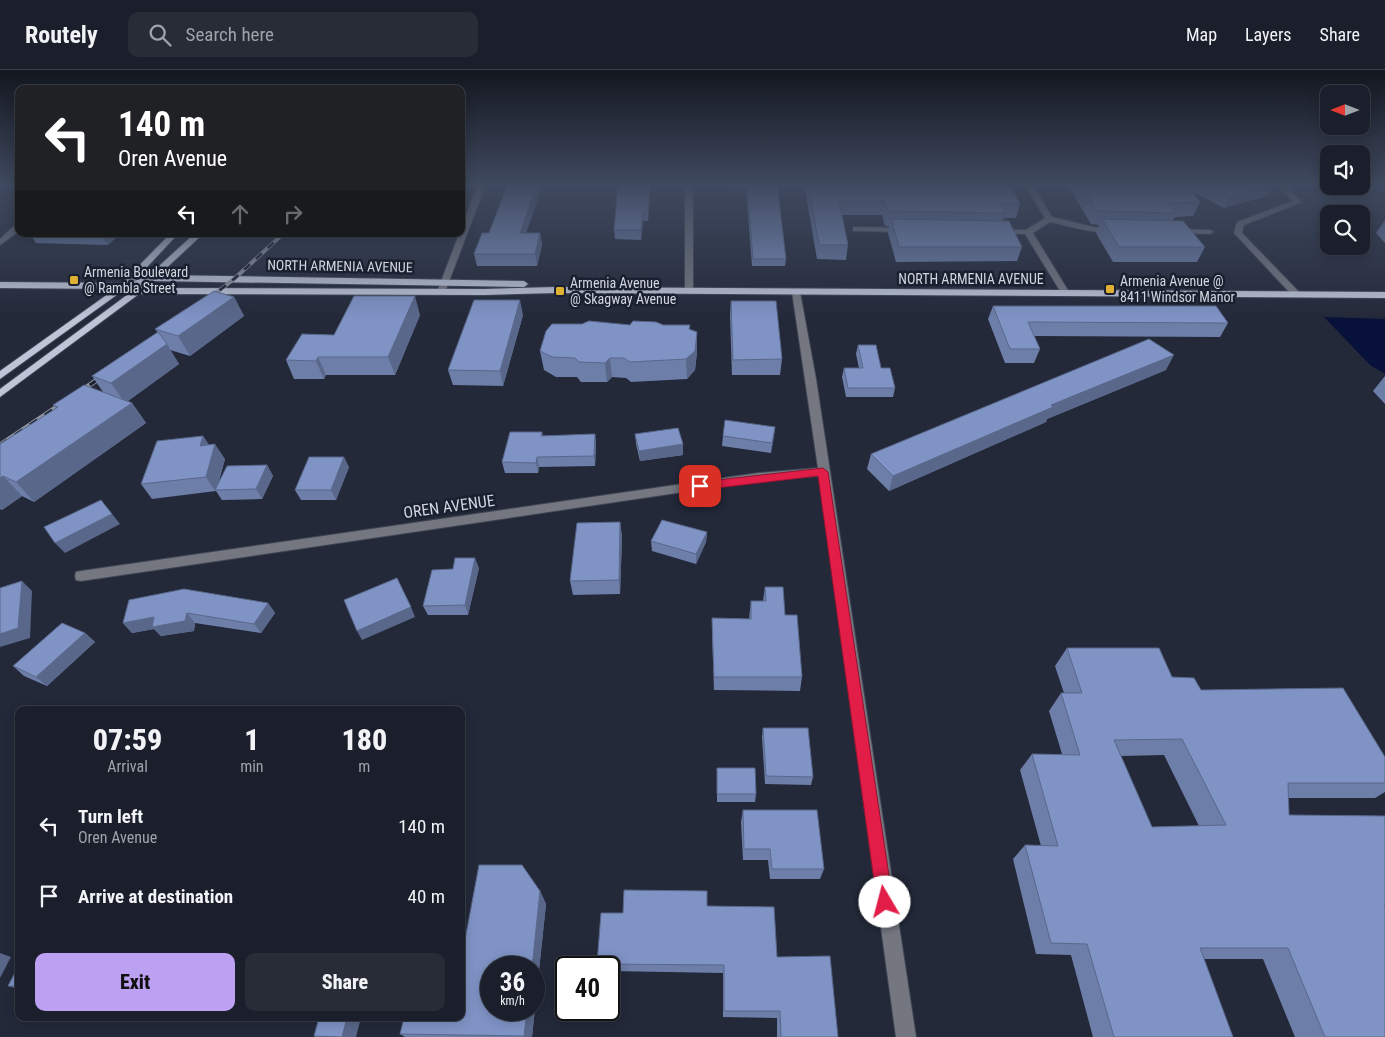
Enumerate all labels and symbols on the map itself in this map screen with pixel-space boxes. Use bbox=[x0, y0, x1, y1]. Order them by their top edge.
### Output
north arrow bbox=[1320, 85, 1370, 135]
street label: NORTH ARMENIA AVENUE bbox=[267, 257, 413, 275]
place label: Armenia Boulevard @ Rambla Street bbox=[84, 264, 188, 296]
street label: NORTH ARMENIA AVENUE bbox=[898, 271, 1044, 287]
place label: Armenia Avenue @ 8411 Windsor Manor bbox=[1120, 273, 1235, 305]
marker: Armenia Boulevard @ Rambla Street bbox=[68, 274, 80, 286]
place label: Armenia Avenue @ Skagway Avenue bbox=[570, 275, 677, 307]
marker: Armenia Avenue @ 8411 Windsor Manor bbox=[1104, 283, 1116, 295]
marker: Armenia Avenue @ Skagway Avenue bbox=[554, 285, 566, 297]
pin bbox=[679, 465, 721, 507]
street label: OREN AVENUE bbox=[402, 491, 496, 522]
position arrow bbox=[858, 875, 910, 927]
speed limit sign: 40 bbox=[555, 956, 620, 1021]

